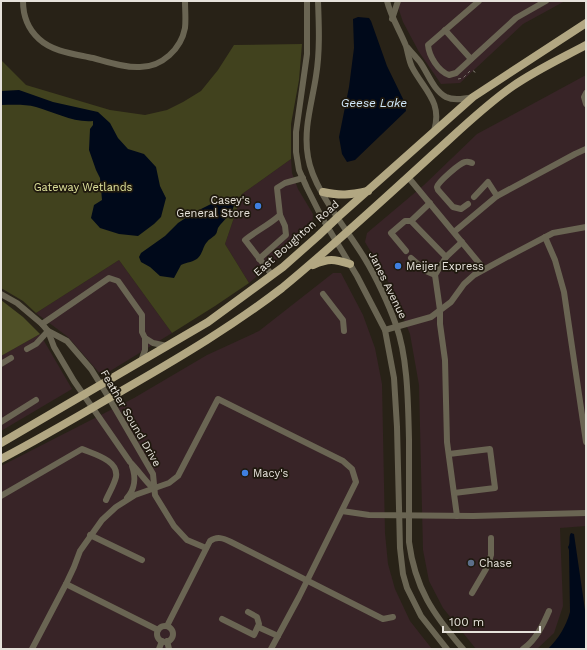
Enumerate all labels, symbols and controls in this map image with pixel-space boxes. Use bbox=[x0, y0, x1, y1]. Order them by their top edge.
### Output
water label: Geese Lake bbox=[341, 96, 407, 110]
park label: Gateway Wetlands bbox=[34, 181, 133, 194]
place label: Casey's General Store bbox=[176, 194, 250, 220]
street label: East Boughton Road bbox=[251, 198, 342, 279]
marker: Casey's General Store bbox=[253, 201, 263, 211]
street label: Janes Avenue bbox=[366, 249, 409, 321]
place label: Meijer Express bbox=[406, 260, 484, 273]
marker: Meijer Express bbox=[393, 261, 403, 271]
street label: Feather Sound Drive bbox=[98, 368, 164, 469]
place label: Macy's bbox=[253, 467, 289, 480]
marker: Macy's bbox=[240, 468, 250, 478]
place label: Chase bbox=[479, 557, 512, 570]
marker: Chase bbox=[466, 558, 476, 568]
scale bar bbox=[443, 608, 540, 634]
text: 100 m bbox=[449, 615, 484, 629]

